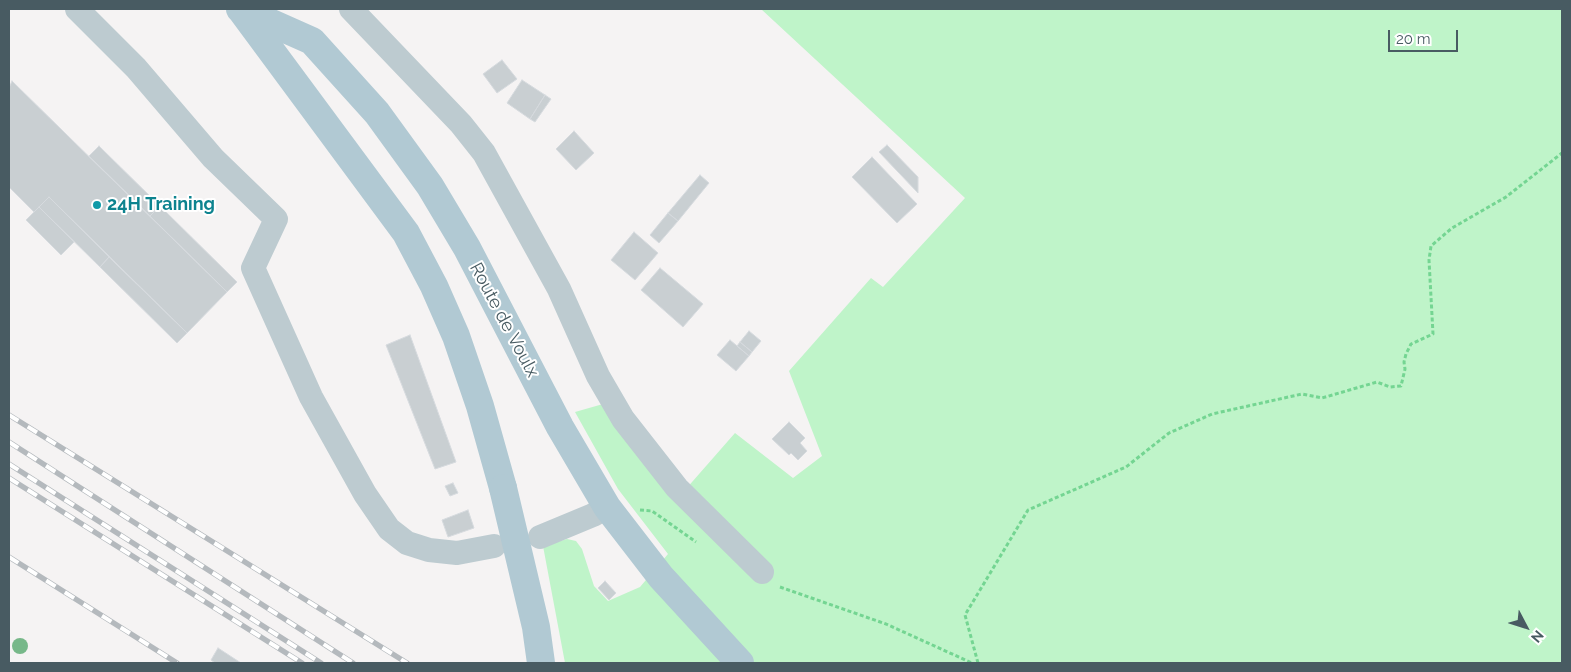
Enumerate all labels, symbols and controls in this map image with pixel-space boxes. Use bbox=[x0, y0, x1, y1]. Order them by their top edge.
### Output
scale bar bbox=[1391, 20, 1461, 52]
text: 20 m bbox=[1396, 30, 1431, 48]
place label: 24H Training bbox=[107, 194, 215, 216]
marker: 24H Training bbox=[91, 199, 103, 211]
street label: Route de Voulx bbox=[465, 259, 543, 381]
north arrow bbox=[1501, 602, 1551, 652]
text: N bbox=[1528, 627, 1547, 646]

